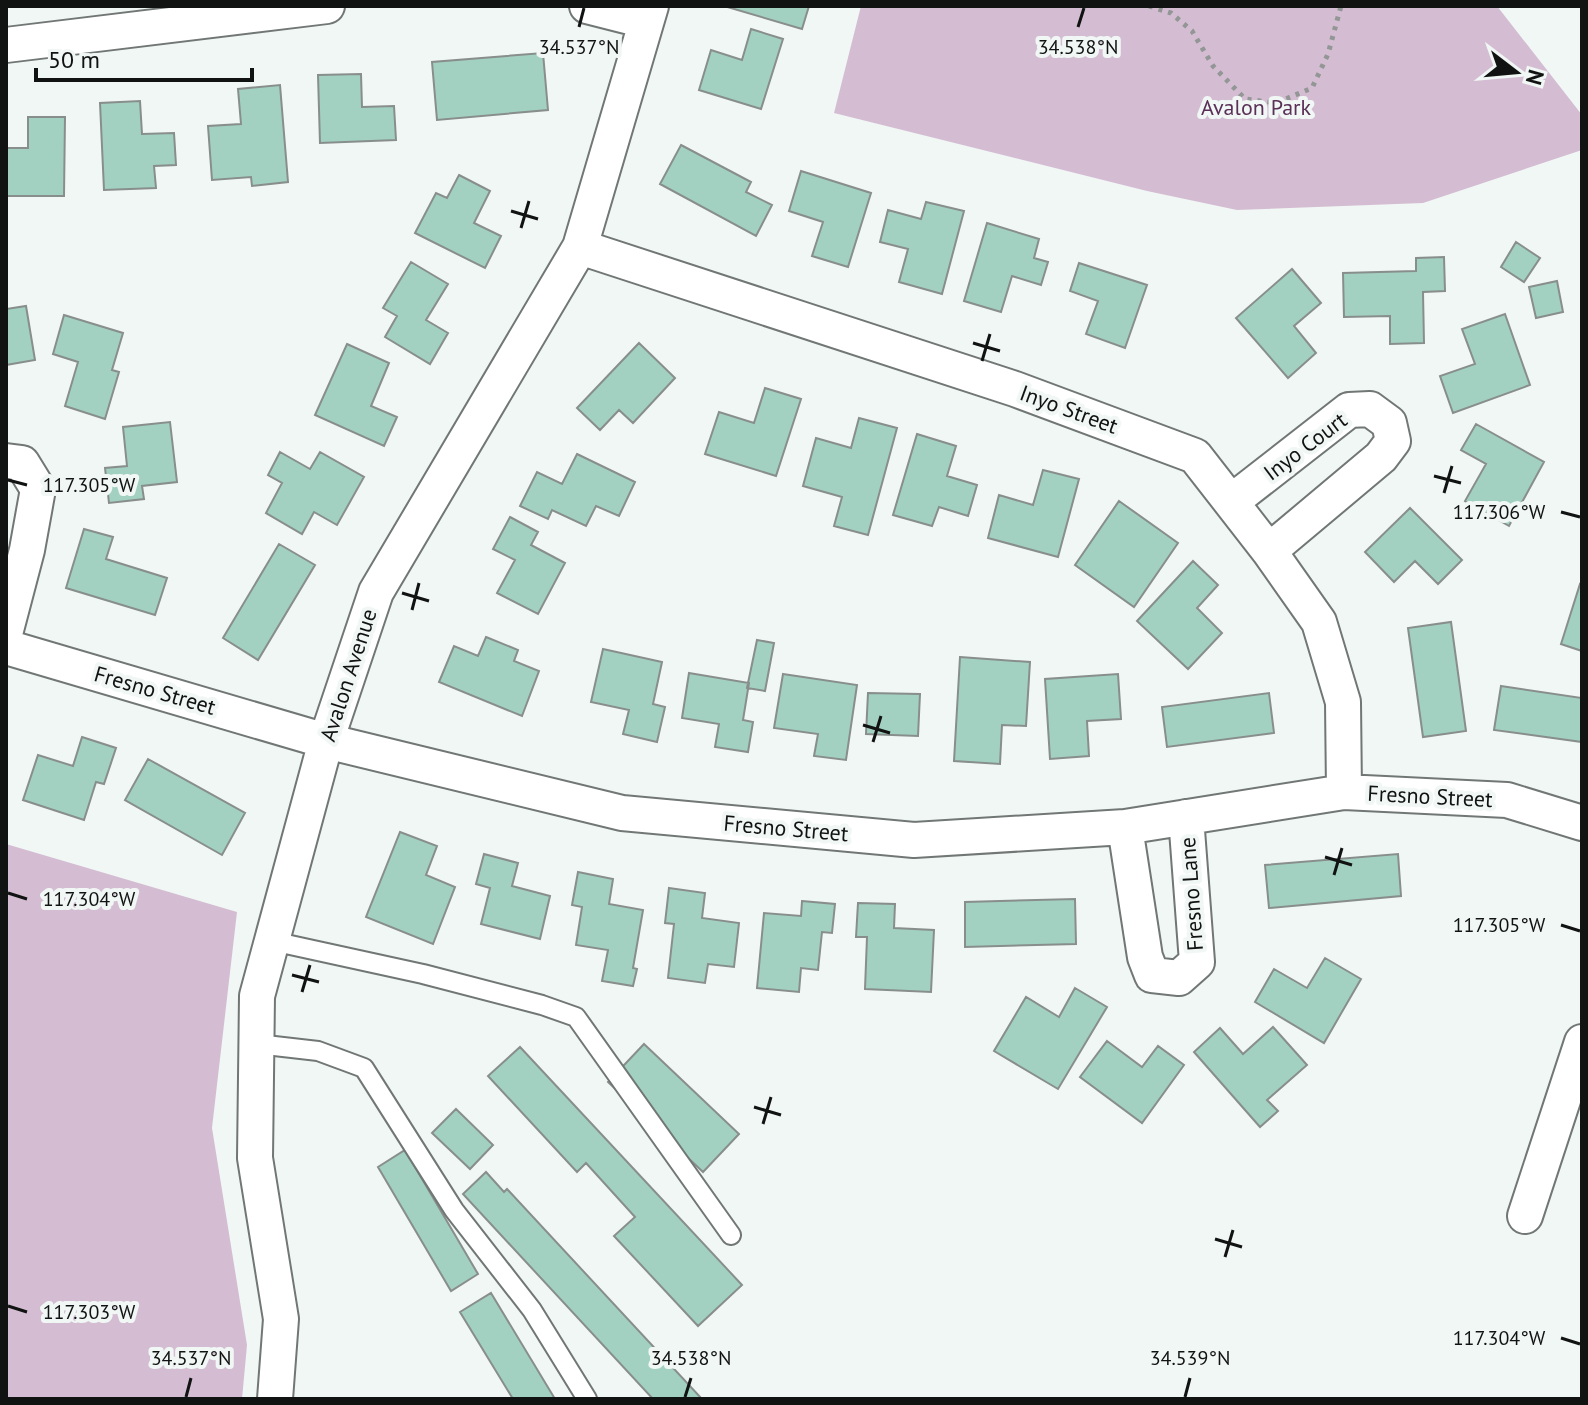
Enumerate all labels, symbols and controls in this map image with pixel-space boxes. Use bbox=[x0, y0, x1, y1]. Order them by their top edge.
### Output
scale bar bbox=[36, 32, 252, 82]
north arrow bbox=[1476, 32, 1556, 112]
text: 34.537°N bbox=[539, 34, 619, 60]
text: 34.538°N bbox=[1038, 34, 1118, 60]
text: 50 m bbox=[48, 44, 100, 75]
text: N bbox=[1520, 67, 1551, 88]
park label: Avalon Park bbox=[1201, 93, 1312, 121]
street label: Inyo Street bbox=[1016, 378, 1122, 440]
street label: Inyo Court bbox=[1258, 405, 1353, 486]
text: 117.305°W bbox=[43, 472, 136, 498]
text: 117.306°W bbox=[1453, 499, 1546, 525]
street label: Avalon Avenue bbox=[313, 605, 383, 745]
street label: Fresno Street bbox=[91, 659, 220, 721]
street label: Fresno Street bbox=[1367, 779, 1494, 813]
street label: Fresno Street bbox=[722, 809, 850, 847]
street label: Fresno Lane bbox=[1173, 836, 1209, 952]
text: 117.304°W bbox=[43, 886, 136, 912]
text: 117.305°W bbox=[1453, 912, 1546, 938]
text: 117.303°W bbox=[43, 1299, 136, 1325]
text: 117.304°W bbox=[1453, 1325, 1546, 1351]
text: 34.537°N bbox=[151, 1345, 231, 1371]
text: 34.538°N bbox=[651, 1345, 731, 1371]
text: 34.539°N bbox=[1150, 1345, 1230, 1371]

